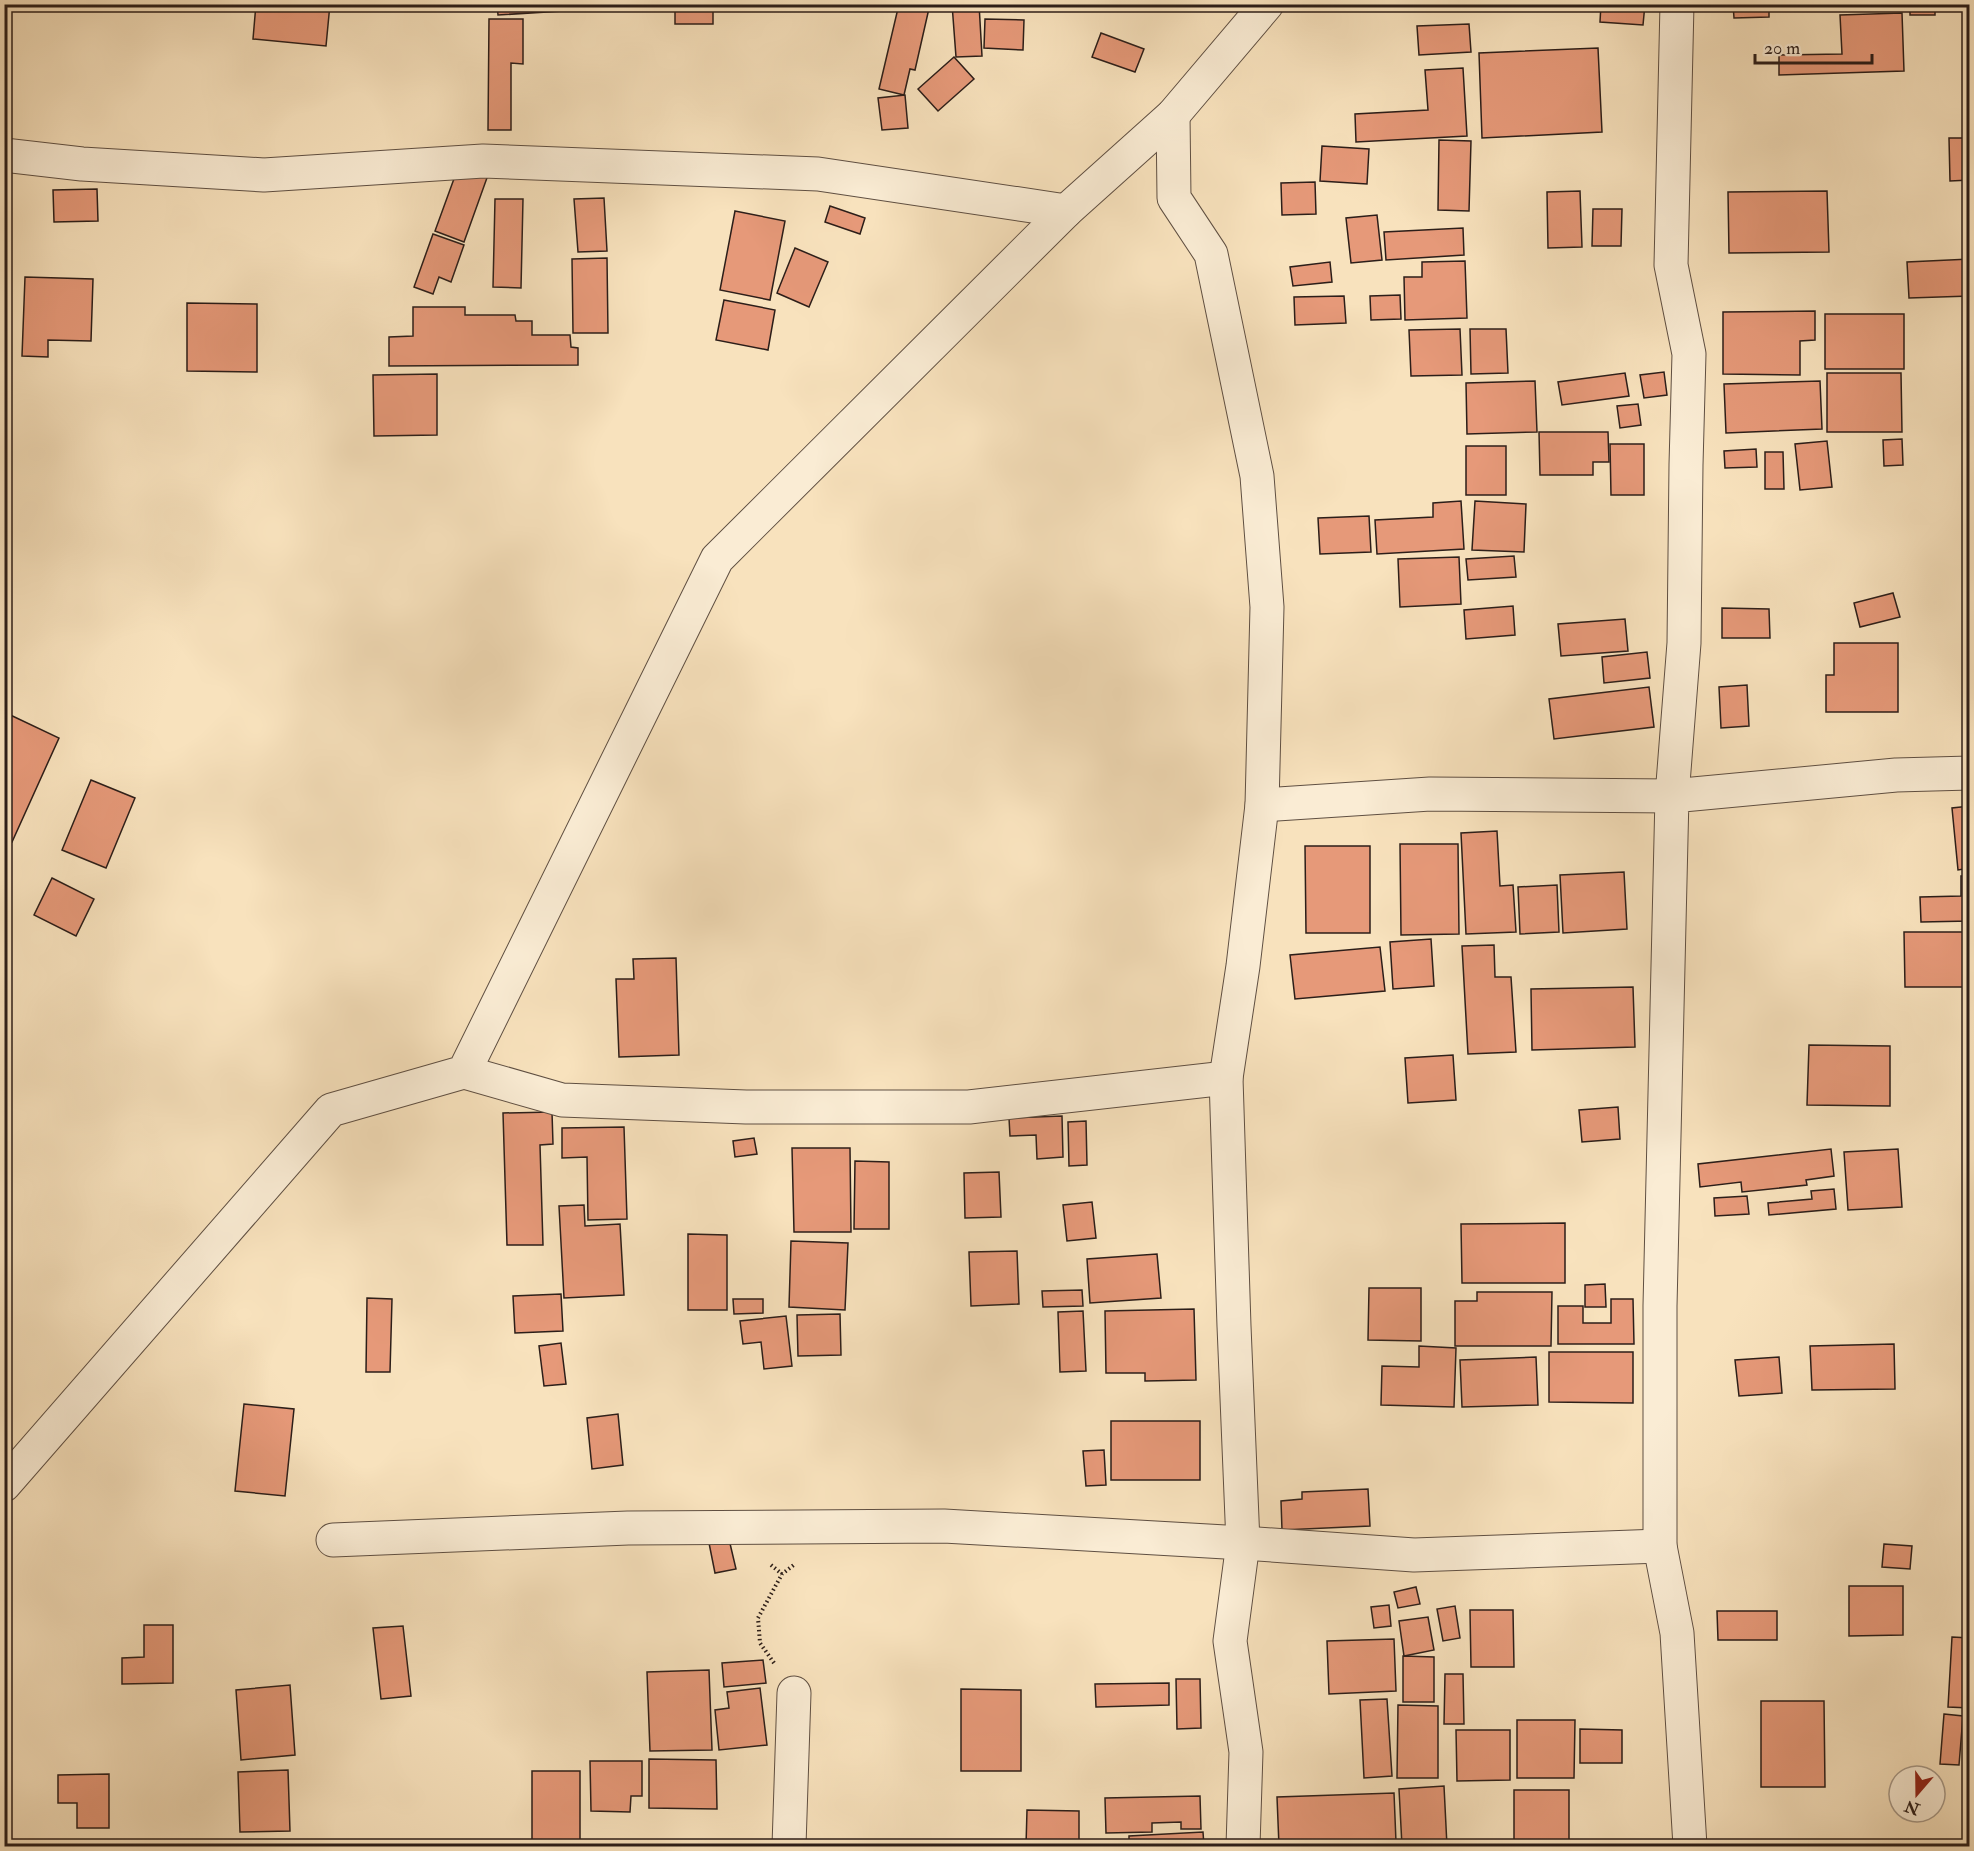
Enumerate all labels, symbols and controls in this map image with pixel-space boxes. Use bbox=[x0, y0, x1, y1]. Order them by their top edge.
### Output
scale bar bbox=[1755, 27, 1872, 65]
text: 20 m bbox=[1764, 37, 1800, 60]
north arrow bbox=[1887, 1764, 1947, 1824]
text: N bbox=[1901, 1795, 1923, 1819]

